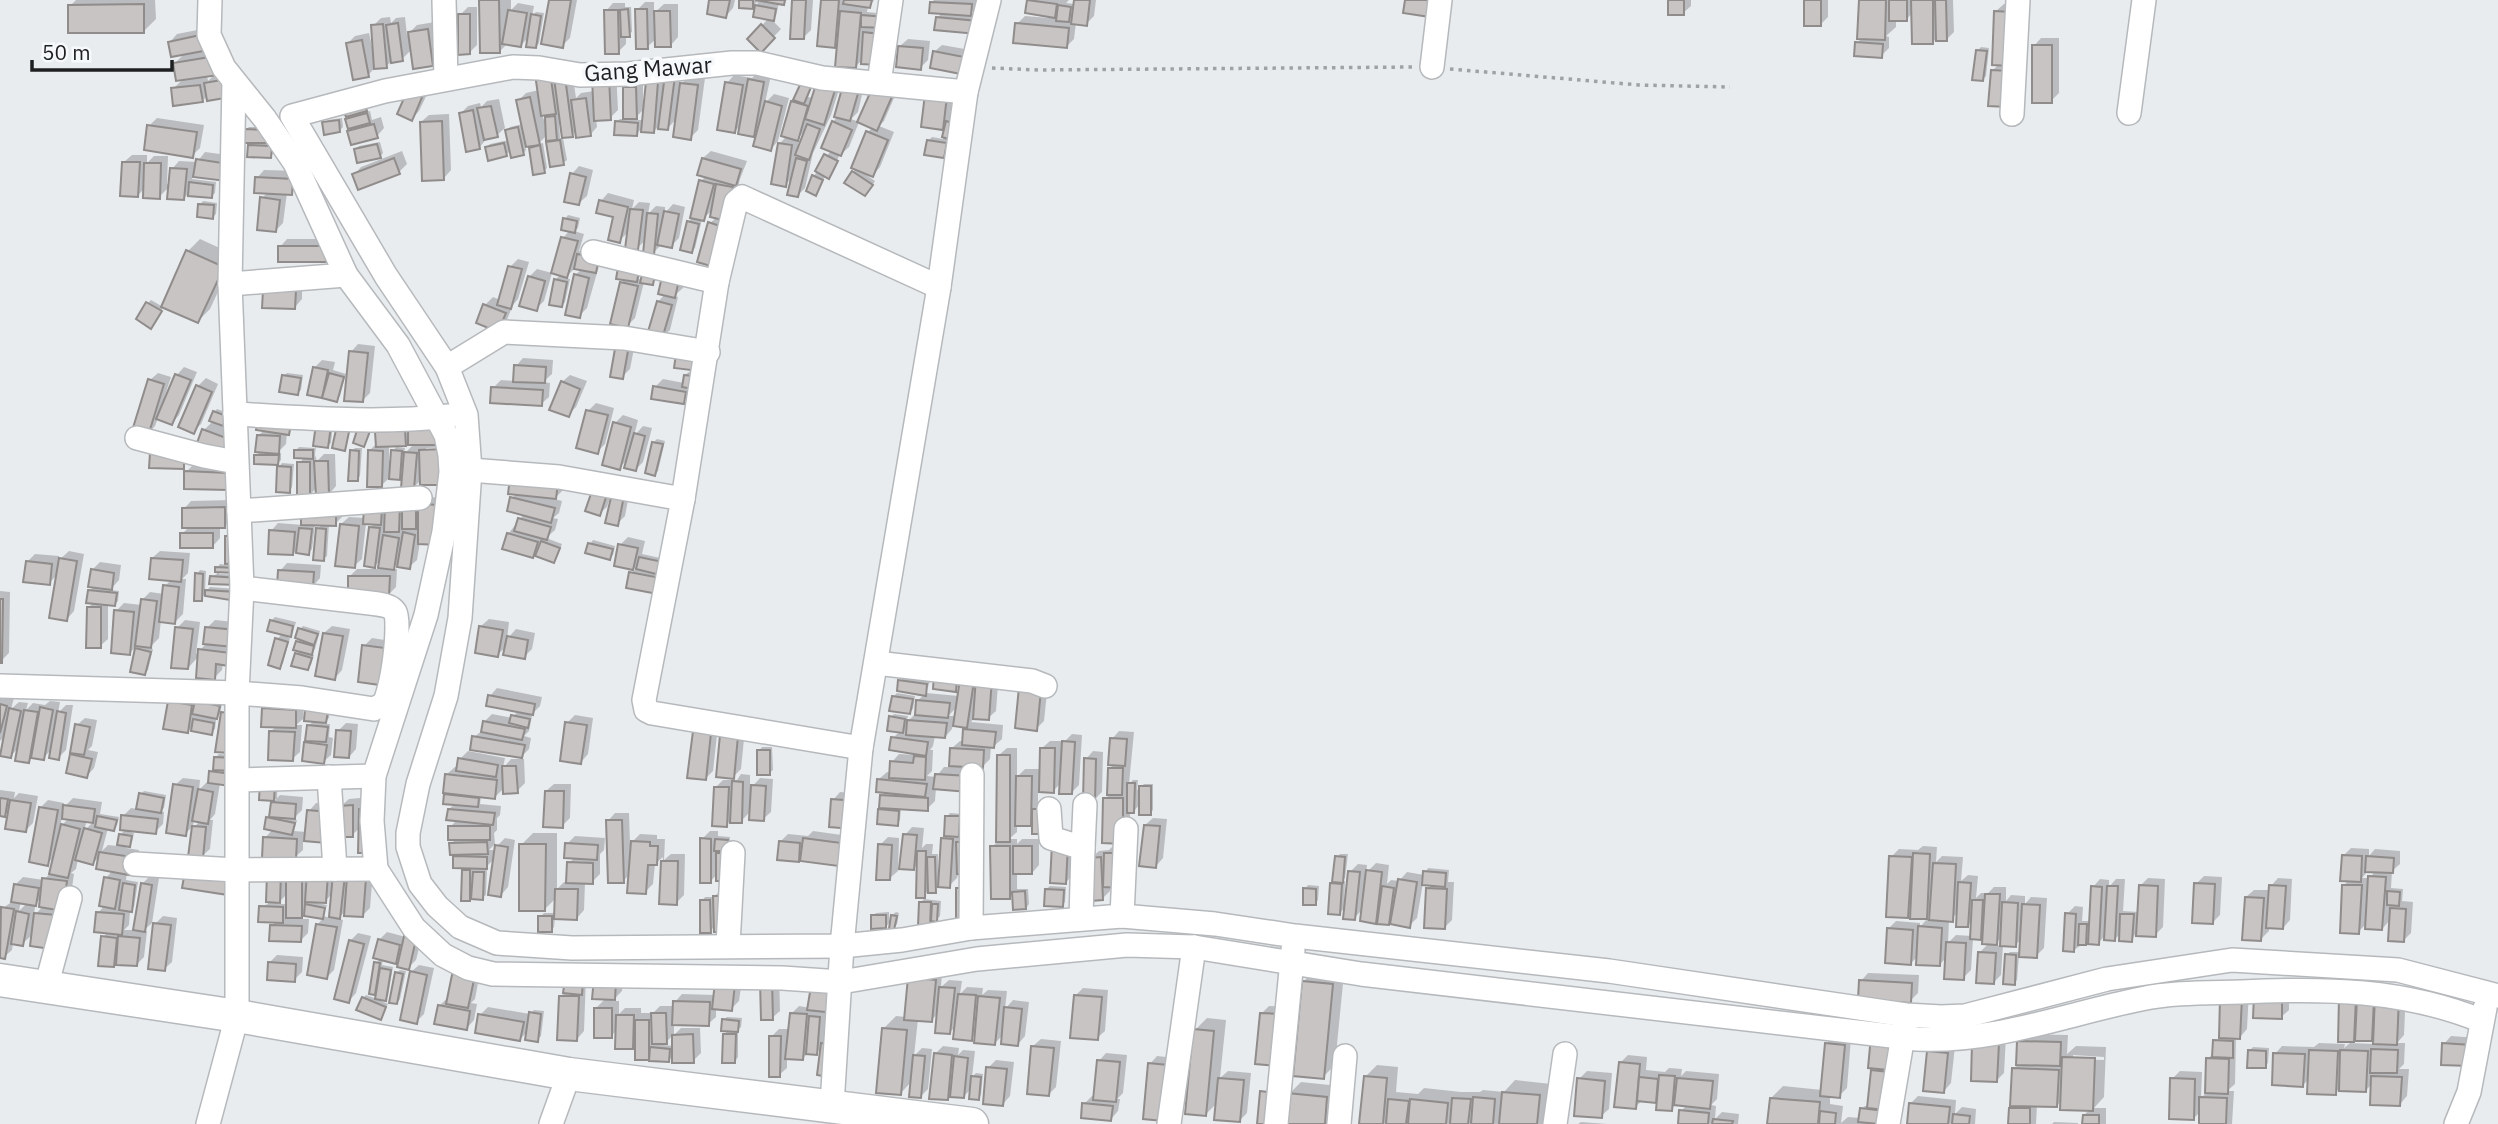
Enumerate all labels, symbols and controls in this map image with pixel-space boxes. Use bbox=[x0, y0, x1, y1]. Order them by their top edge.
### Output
scale bar bbox=[32, 28, 172, 72]
text: 50 m bbox=[42, 38, 91, 66]
street label: Gang Mawar bbox=[583, 49, 713, 87]

